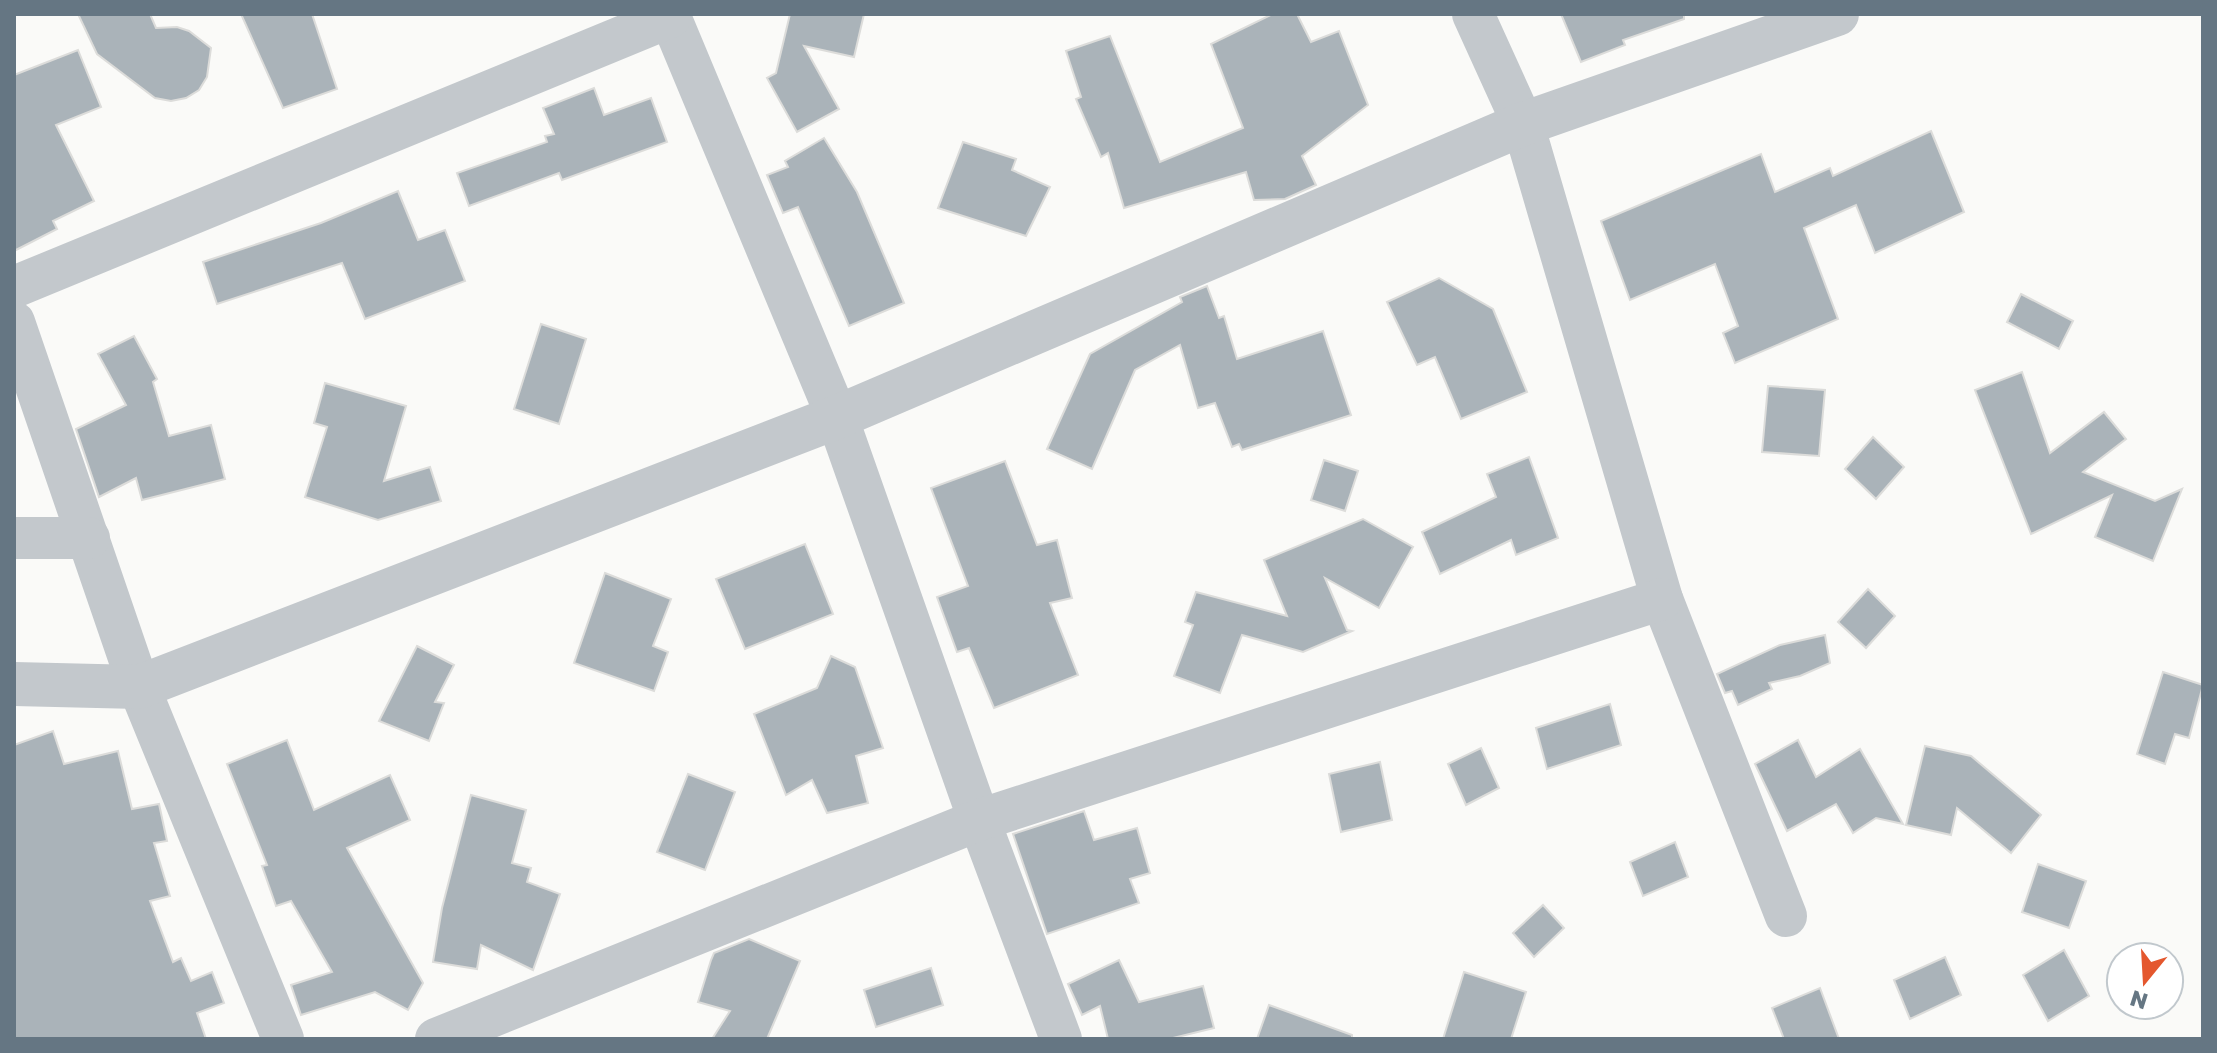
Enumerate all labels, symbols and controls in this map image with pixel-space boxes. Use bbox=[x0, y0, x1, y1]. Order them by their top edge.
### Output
north arrow bbox=[2105, 941, 2185, 1021]
text: N bbox=[2127, 985, 2151, 1016]

